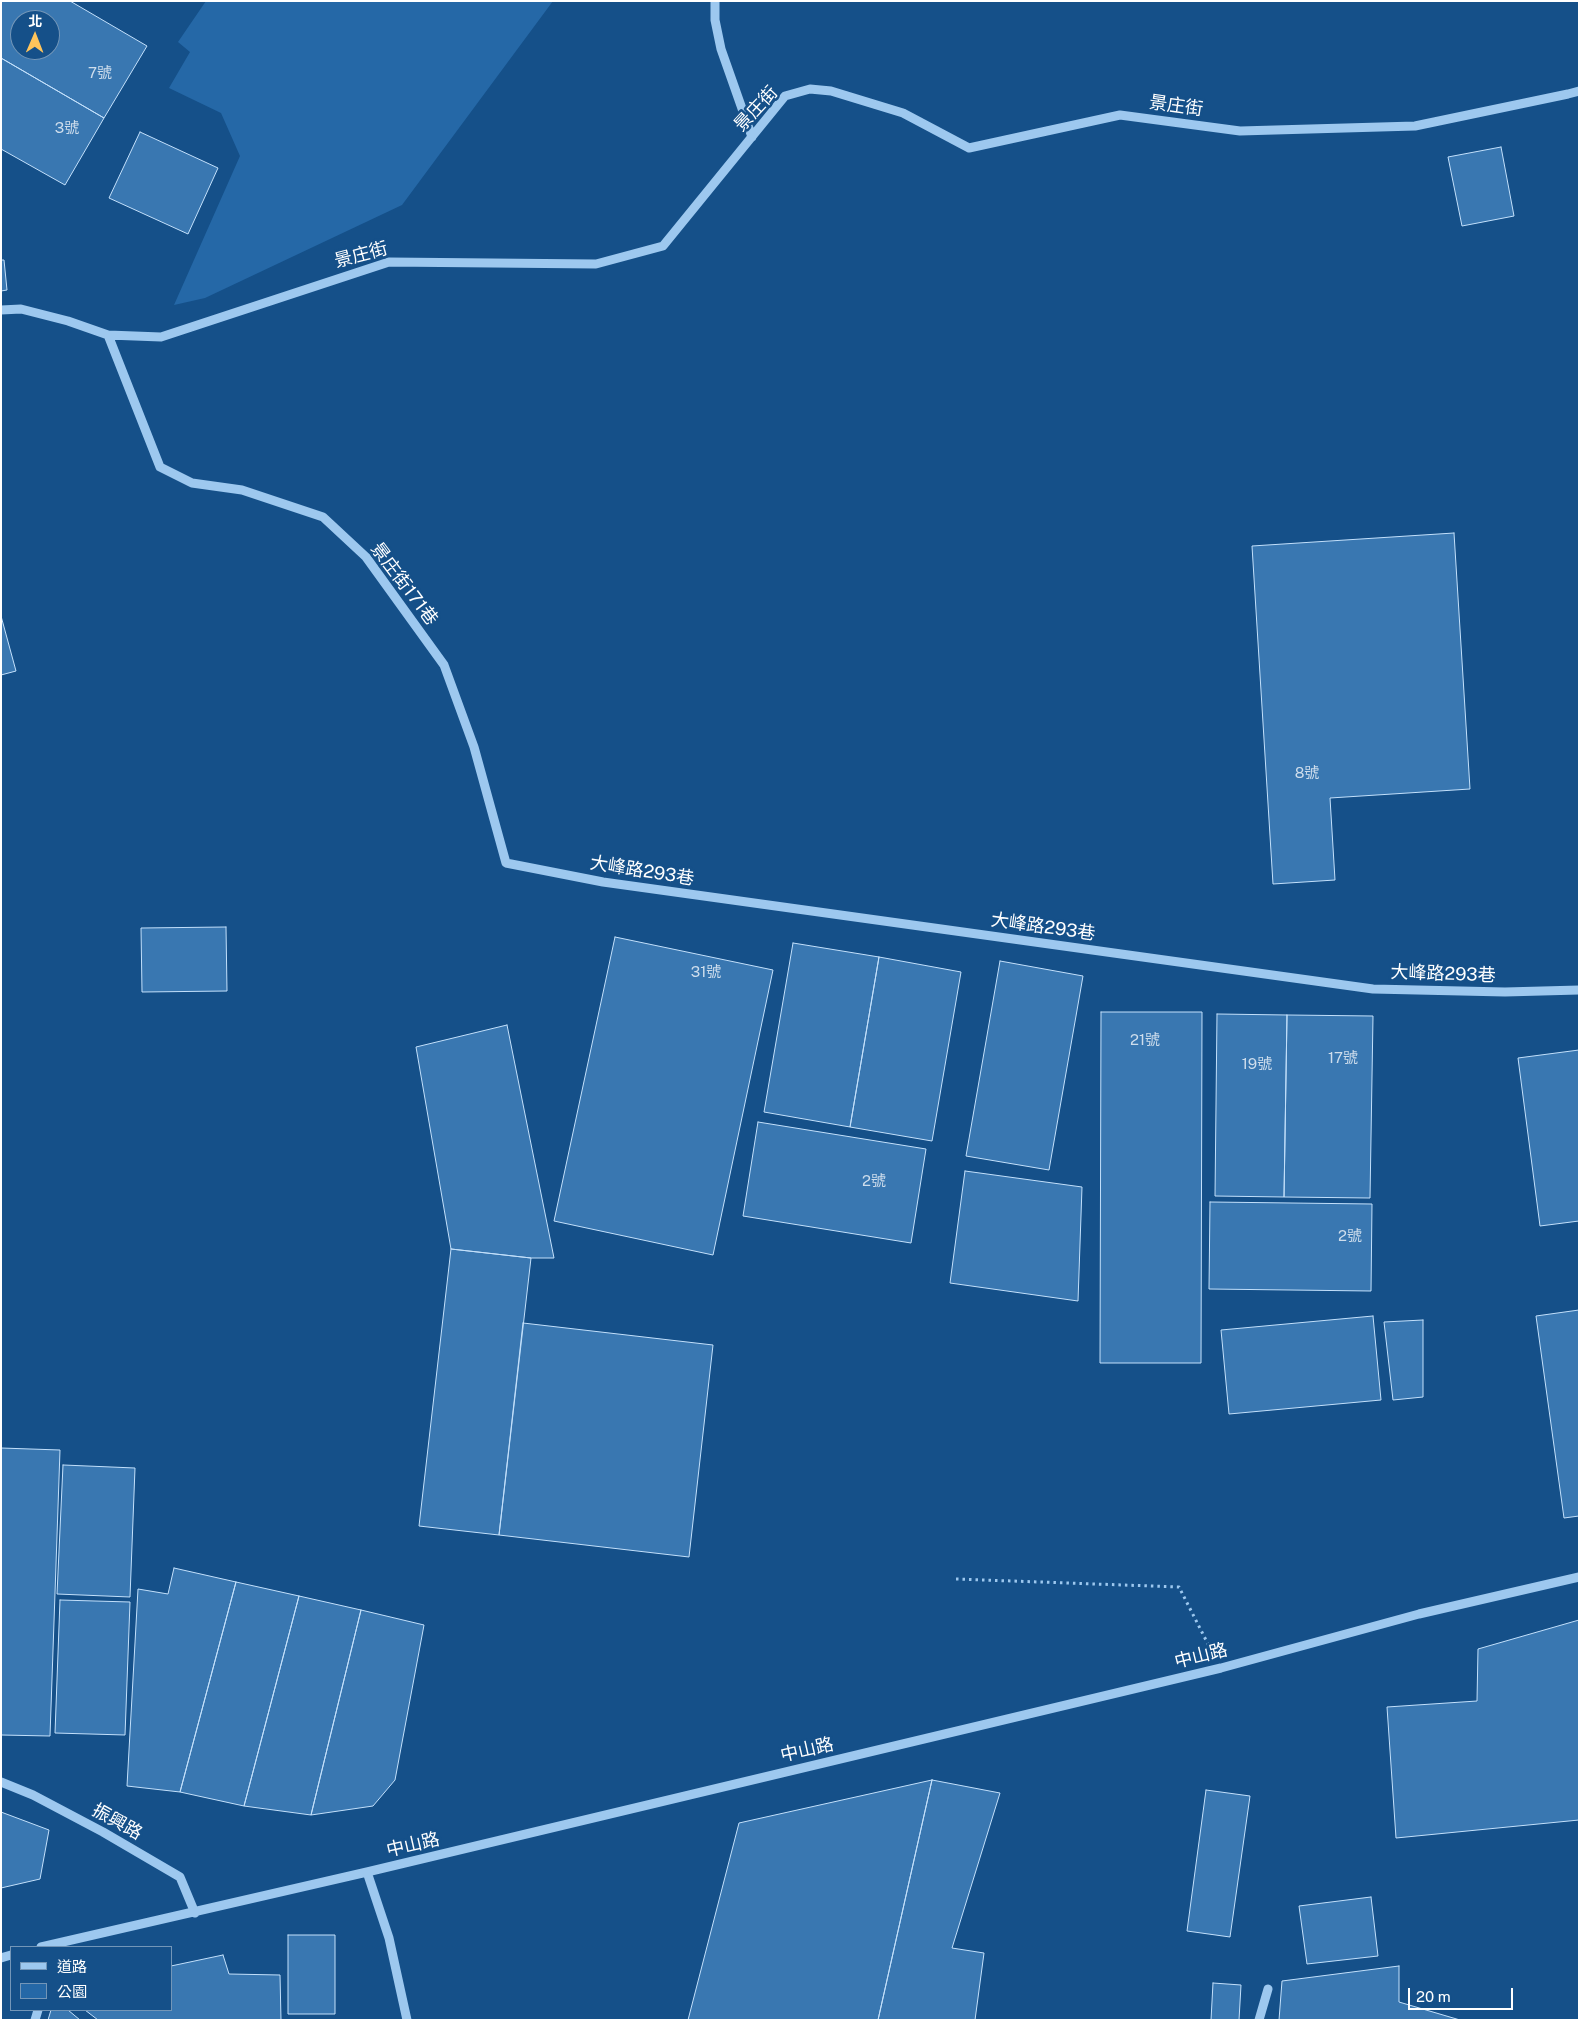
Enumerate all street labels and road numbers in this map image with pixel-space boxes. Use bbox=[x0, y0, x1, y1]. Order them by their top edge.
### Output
street label: 景庄街 bbox=[730, 82, 782, 136]
street label: 景庄街 bbox=[1148, 92, 1204, 120]
street label: 景庄街 bbox=[332, 238, 390, 272]
street label: 景庄街171巷 bbox=[366, 538, 442, 630]
street label: 大峰路293巷 bbox=[588, 852, 696, 890]
street label: 大峰路293巷 bbox=[989, 909, 1097, 945]
street label: 大峰路293巷 bbox=[1390, 961, 1496, 987]
street label: 中山路 bbox=[1172, 1639, 1230, 1673]
street label: 中山路 bbox=[778, 1733, 836, 1767]
street label: 振興路 bbox=[88, 1799, 146, 1845]
street label: 中山路 bbox=[384, 1828, 442, 1862]

